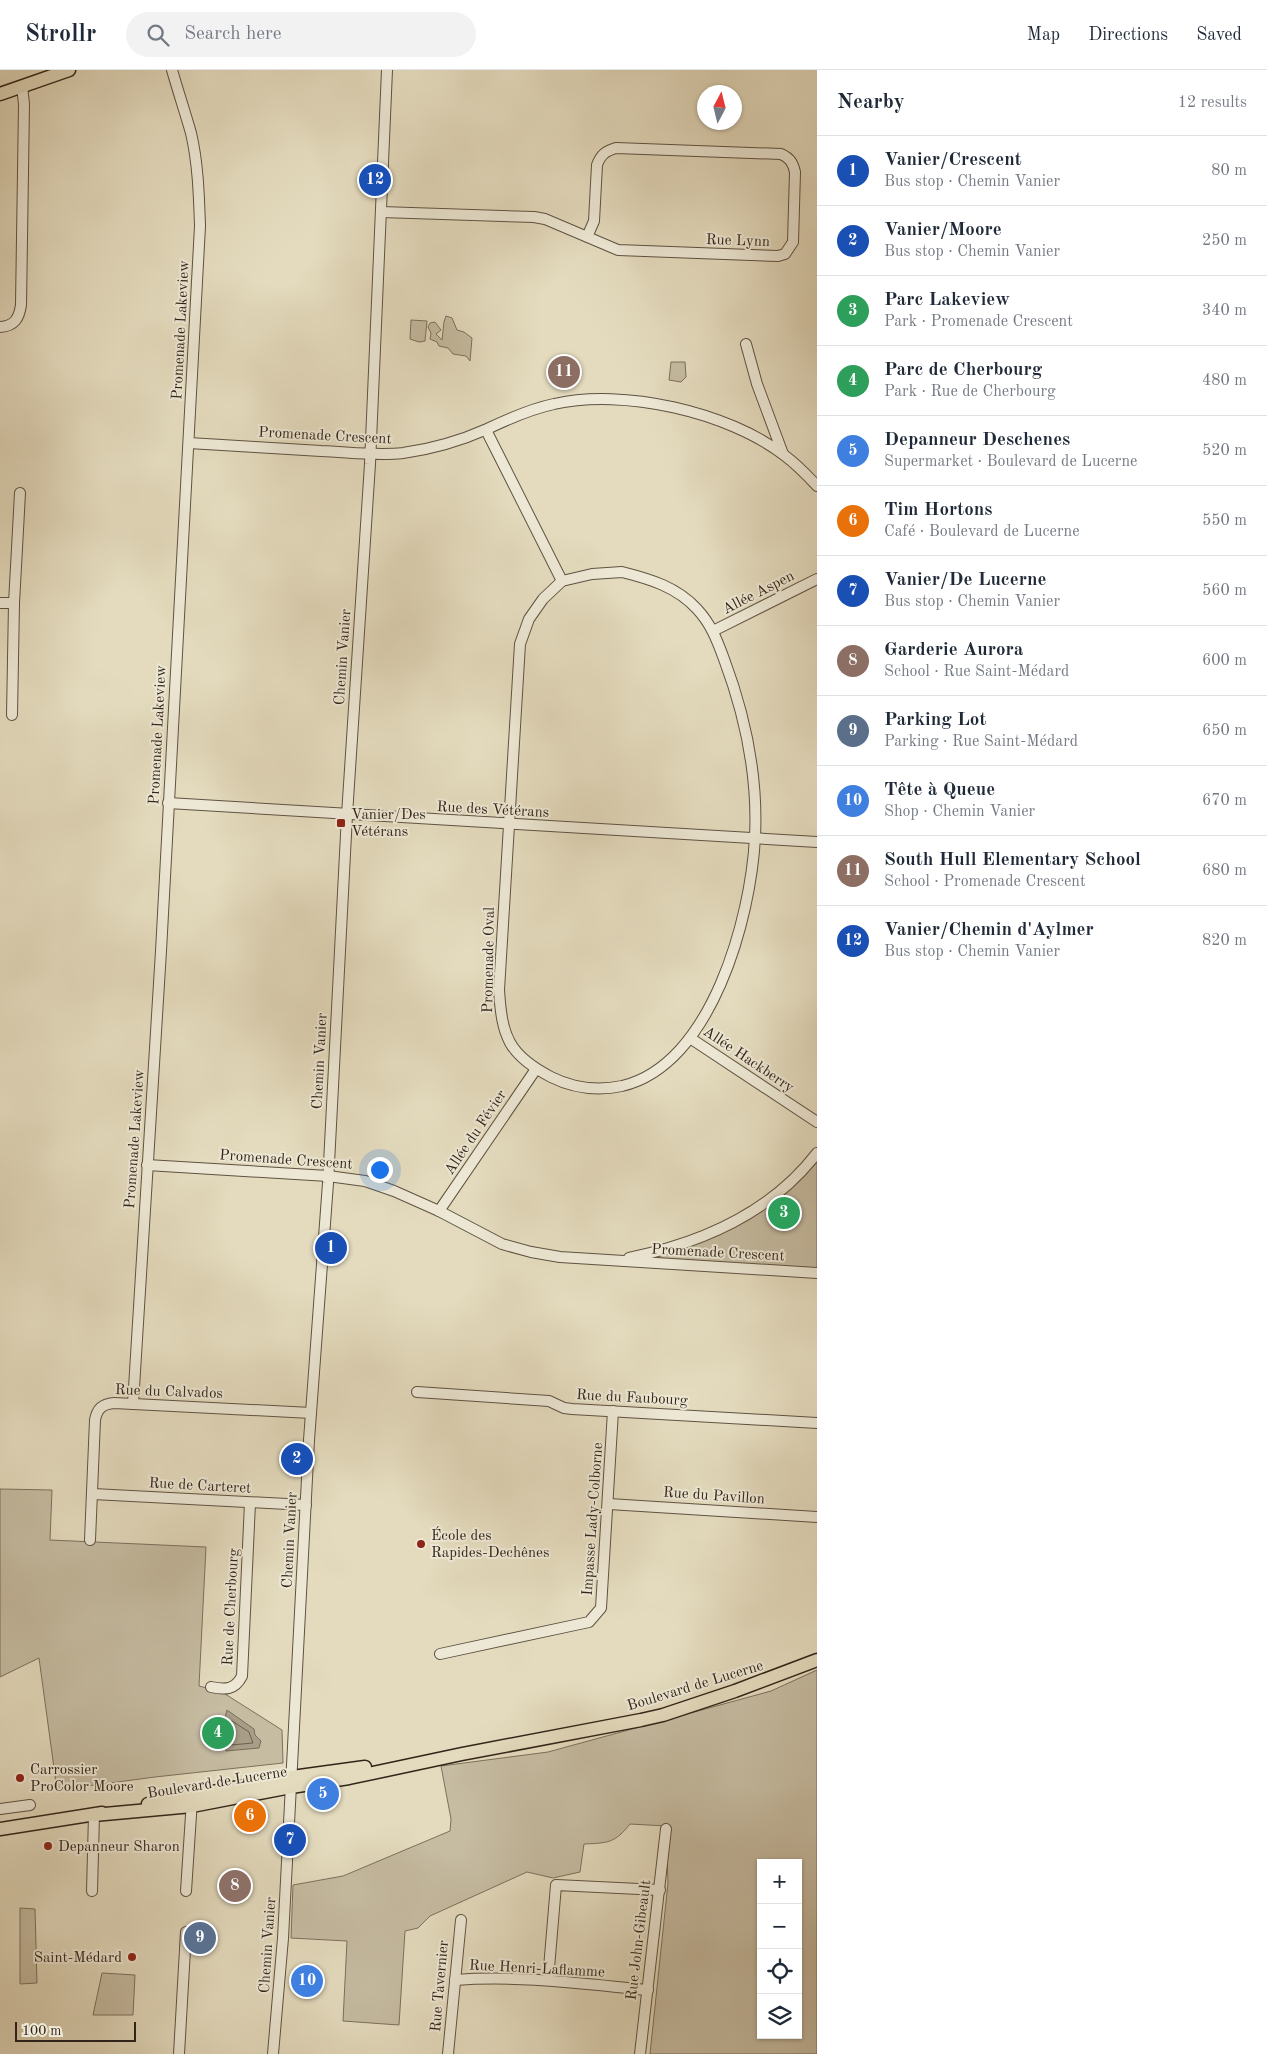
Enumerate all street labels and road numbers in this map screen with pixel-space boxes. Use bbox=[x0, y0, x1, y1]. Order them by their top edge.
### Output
street label: Rue Lynn bbox=[706, 233, 770, 250]
street label: Promenade Lakeview bbox=[170, 260, 193, 400]
street label: Promenade Crescent bbox=[258, 426, 392, 447]
street label: Allée Aspen bbox=[720, 569, 797, 618]
street label: Chemin Vanier bbox=[333, 609, 354, 706]
street label: Promenade Lakeview bbox=[147, 665, 170, 805]
street label: Rue des Vétérans bbox=[436, 800, 550, 821]
street label: Promenade Oval bbox=[481, 907, 498, 1013]
street label: Chemin Vanier bbox=[310, 1013, 331, 1110]
street label: Allée Hackberry bbox=[700, 1024, 796, 1096]
street label: Promenade Lakeview bbox=[123, 1069, 148, 1209]
street label: Allée du Févier bbox=[442, 1088, 510, 1178]
street label: Promenade Crescent bbox=[219, 1148, 353, 1173]
street label: Promenade Crescent bbox=[651, 1243, 785, 1264]
street label: Rue du Calvados bbox=[115, 1383, 223, 1402]
street label: Rue du Faubourg bbox=[576, 1388, 688, 1409]
street label: Impasse Lady-Colborne bbox=[581, 1442, 606, 1596]
street label: Rue de Carteret bbox=[148, 1476, 252, 1497]
street label: Rue du Pavillon bbox=[662, 1485, 765, 1508]
street label: Chemin Vanier bbox=[280, 1492, 301, 1589]
street label: Rue de Cherbourg bbox=[221, 1548, 242, 1666]
street label: Boulevard de Lucerne bbox=[626, 1659, 765, 1714]
street label: Boulevard de Lucerne bbox=[146, 1765, 288, 1802]
street label: Rue John-Gibeault bbox=[625, 1879, 654, 2001]
street label: Chemin Vanier bbox=[258, 1897, 279, 1994]
street label: Rue Tavernier bbox=[429, 1940, 452, 2033]
street label: Rue Henri-Laflamme bbox=[469, 1958, 605, 1981]

